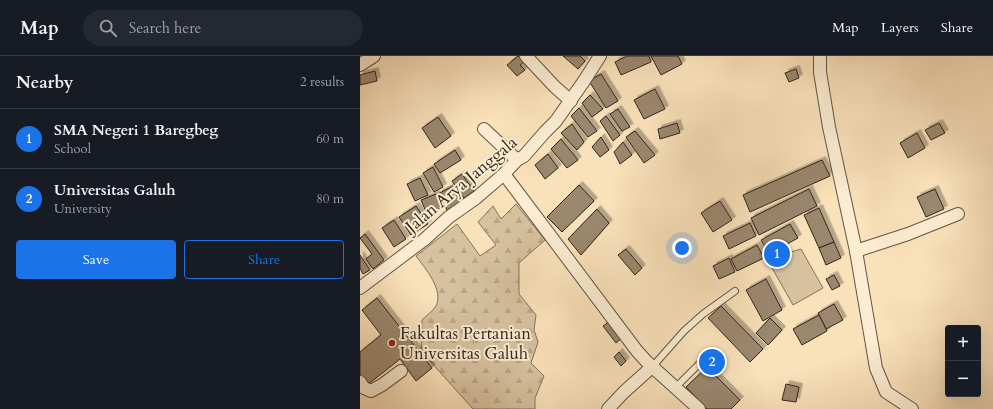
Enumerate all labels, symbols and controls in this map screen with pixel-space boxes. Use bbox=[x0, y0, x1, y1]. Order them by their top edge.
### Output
search box bbox=[83, 10, 363, 46]
text: Map bbox=[20, 15, 59, 41]
icon: search bbox=[97, 17, 119, 39]
text: Search here bbox=[129, 18, 201, 38]
text: Map bbox=[832, 18, 859, 37]
text: Layers bbox=[881, 18, 919, 37]
text: Share bbox=[941, 18, 973, 37]
text: Nearby bbox=[16, 71, 73, 94]
text: 2 results bbox=[300, 73, 344, 91]
text: SMA Negeri 1 Baregbeg bbox=[54, 120, 218, 140]
text: 1 bbox=[26, 130, 32, 148]
text: 60 m bbox=[316, 130, 344, 148]
street label: Jalan Arya Janggala bbox=[398, 130, 522, 240]
text: School bbox=[54, 140, 91, 158]
text: Universitas Galuh bbox=[54, 180, 176, 200]
text: 2 bbox=[26, 190, 32, 208]
text: 80 m bbox=[316, 190, 344, 208]
text: University bbox=[54, 200, 112, 218]
your location bbox=[672, 238, 692, 258]
pin: 1 bbox=[764, 239, 790, 269]
button: Save bbox=[16, 240, 176, 279]
button: Share bbox=[184, 240, 344, 279]
place label: Fakultas Pertanian Universitas Galuh bbox=[400, 322, 531, 365]
map controls bbox=[945, 325, 981, 397]
button: + bbox=[945, 325, 981, 361]
marker: Fakultas Pertanian Universitas Galuh bbox=[387, 338, 397, 348]
pin: 2 bbox=[699, 347, 725, 377]
button: − bbox=[945, 361, 981, 397]

